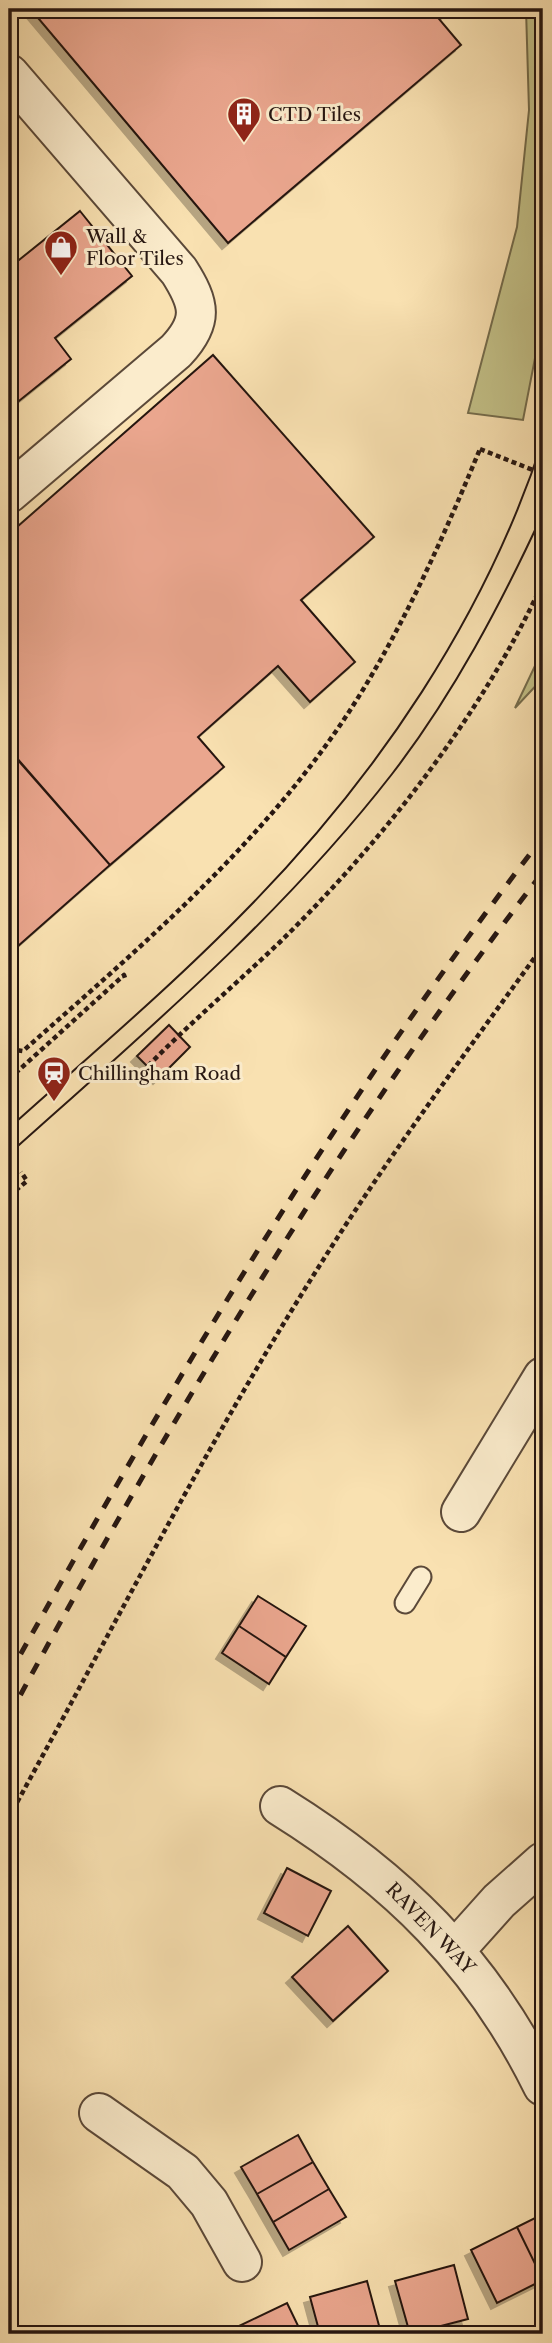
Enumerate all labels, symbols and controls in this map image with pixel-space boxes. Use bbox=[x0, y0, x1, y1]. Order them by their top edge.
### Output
building icon: CTD Tiles bbox=[225, 95, 263, 144]
place label: CTD Tiles bbox=[268, 103, 361, 126]
place label: Wall & Floor Tiles bbox=[85, 225, 184, 270]
shop icon: Wall & Floor Tiles bbox=[42, 228, 80, 277]
station icon: Chillingham Road bbox=[35, 1054, 73, 1103]
place label: Chillingham Road bbox=[78, 1062, 241, 1085]
street label: RAVEN WAY bbox=[381, 1878, 481, 1979]

